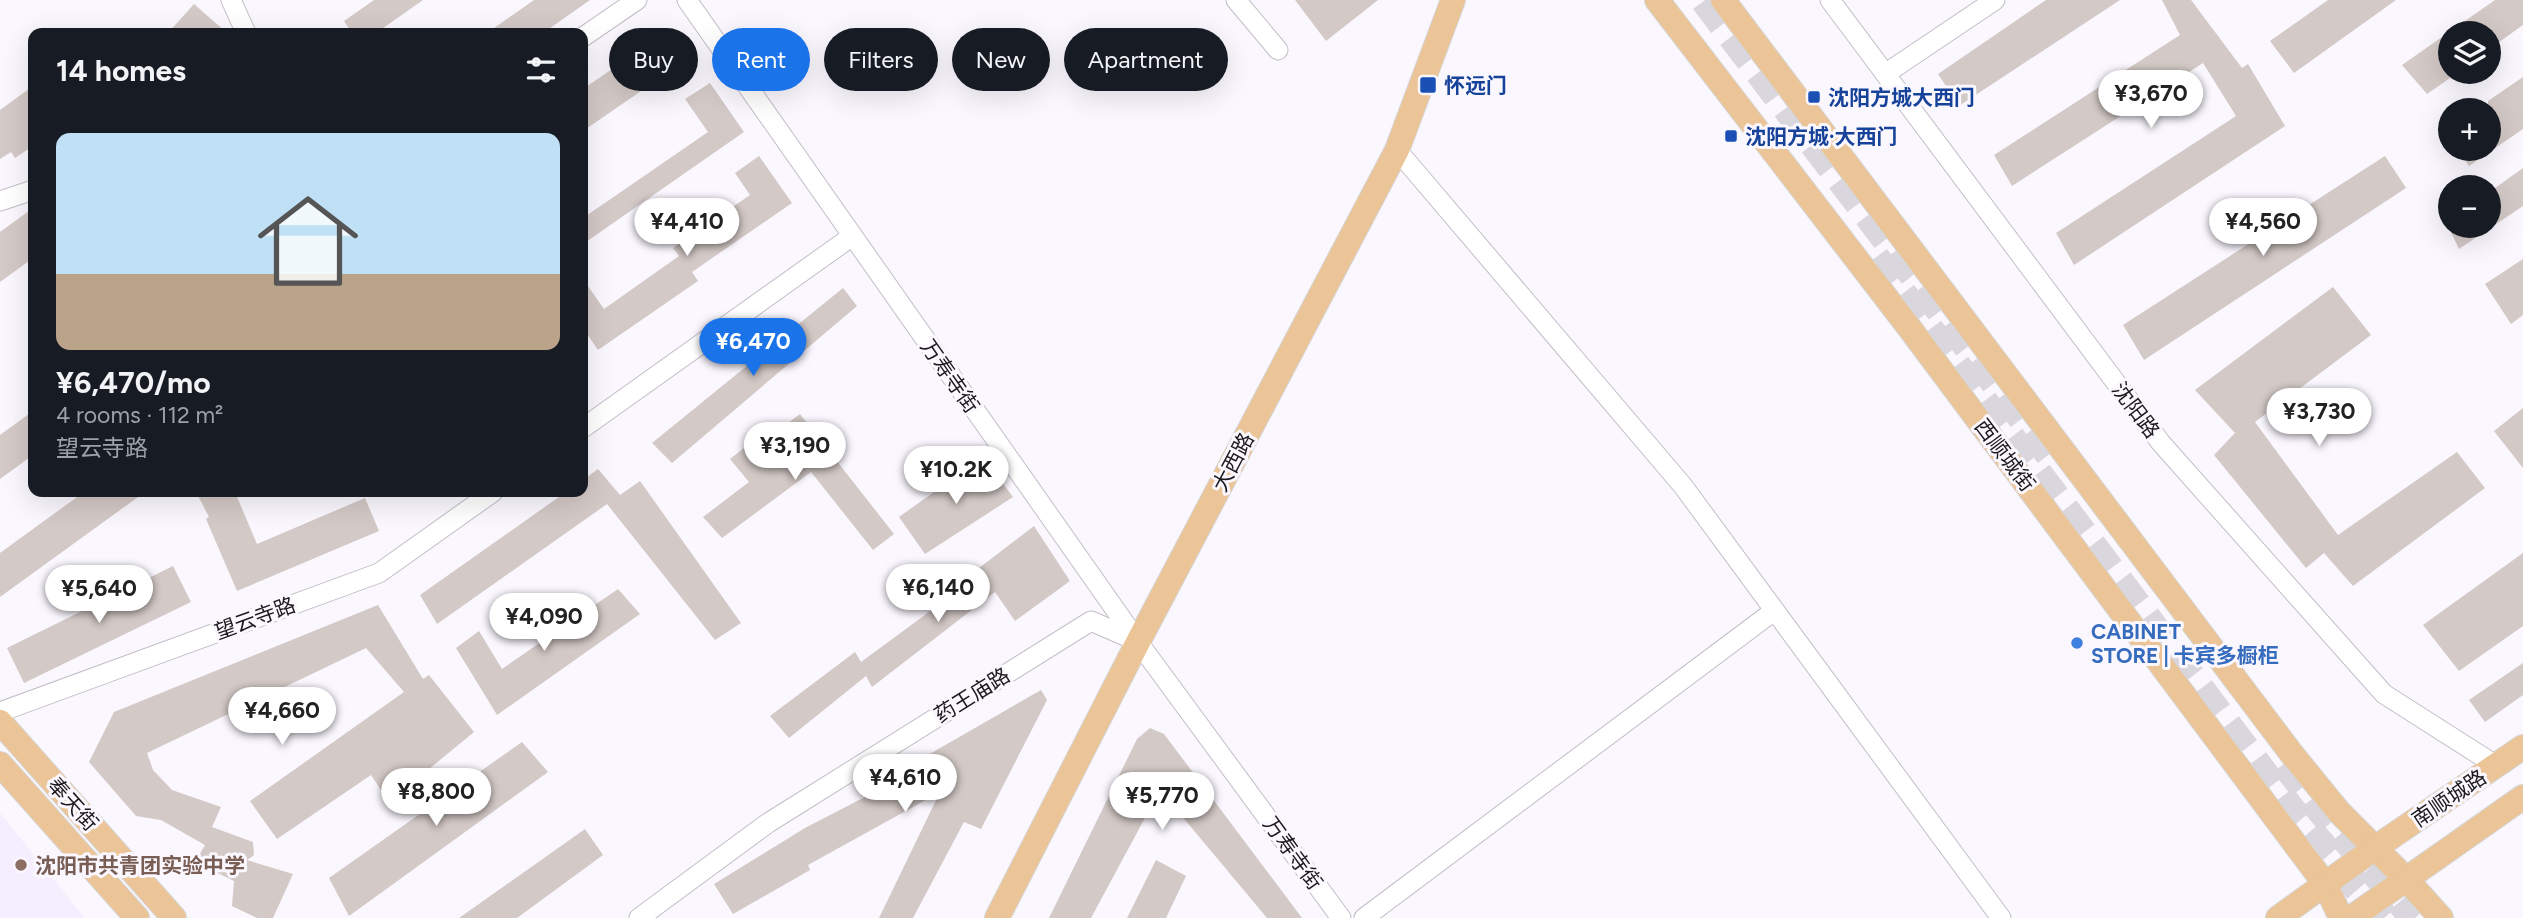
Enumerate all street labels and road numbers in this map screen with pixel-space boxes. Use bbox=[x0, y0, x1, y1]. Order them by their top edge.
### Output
street label: 万寿寺街 bbox=[916, 334, 984, 418]
street label: 沈阳路 bbox=[2107, 377, 2165, 443]
street label: 西顺城街 bbox=[1970, 414, 2040, 496]
street label: 大西路 bbox=[1207, 428, 1259, 496]
street label: 望云寺路 bbox=[211, 592, 299, 644]
street label: 药王庙路 bbox=[930, 662, 1014, 728]
street label: 南顺城路 bbox=[2407, 764, 2491, 832]
street label: 奉天街 bbox=[43, 772, 103, 836]
street label: 万寿寺街 bbox=[1258, 812, 1328, 894]

